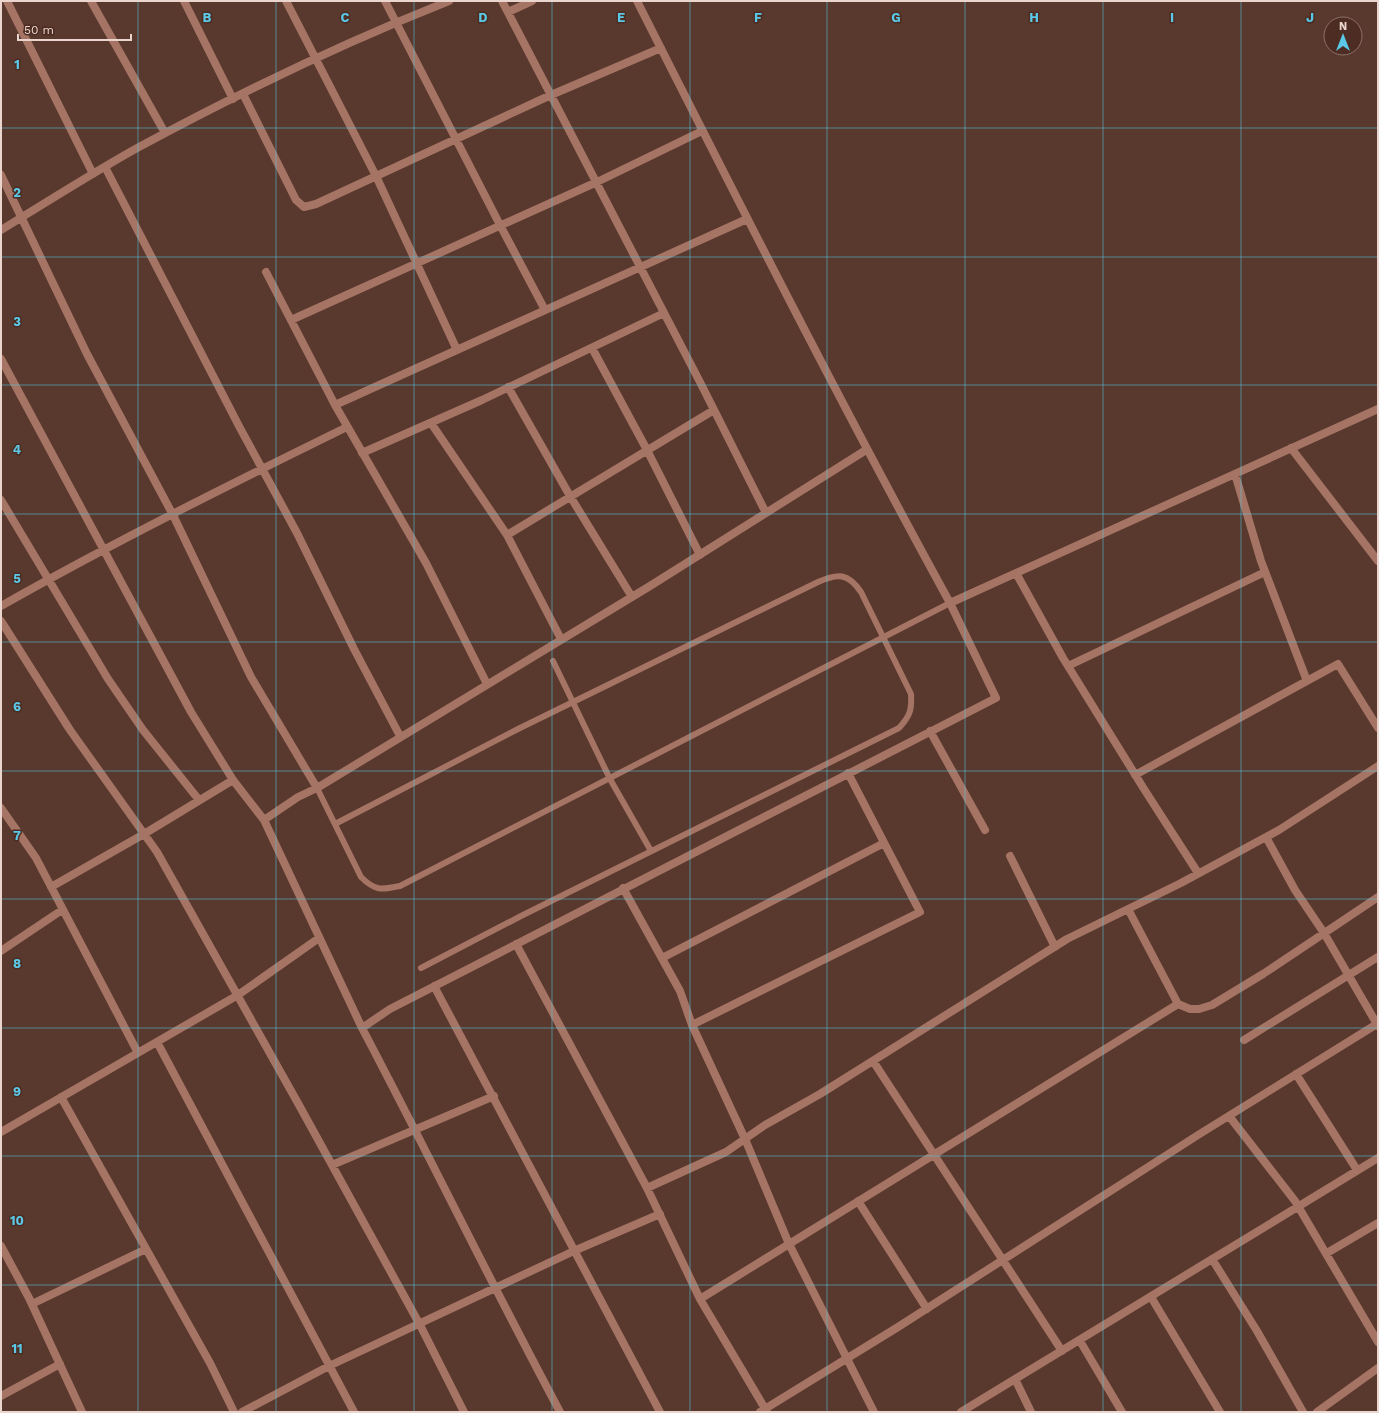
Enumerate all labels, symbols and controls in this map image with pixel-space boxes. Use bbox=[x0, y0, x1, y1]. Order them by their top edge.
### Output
text: B bbox=[203, 10, 212, 25]
text: C bbox=[341, 10, 350, 25]
text: D bbox=[478, 10, 488, 25]
text: E bbox=[617, 10, 625, 25]
text: F bbox=[754, 10, 762, 25]
text: G bbox=[891, 10, 901, 25]
text: H bbox=[1029, 10, 1039, 25]
text: I bbox=[1170, 10, 1174, 25]
text: J bbox=[1306, 10, 1314, 25]
scale bar bbox=[18, 16, 131, 42]
north arrow bbox=[1323, 16, 1363, 56]
text: N bbox=[1339, 20, 1347, 33]
text: 50 m bbox=[24, 23, 54, 37]
text: 1 bbox=[14, 57, 20, 72]
text: 2 bbox=[13, 185, 21, 200]
text: 3 bbox=[13, 314, 21, 329]
text: 4 bbox=[13, 442, 22, 457]
text: 5 bbox=[13, 571, 21, 586]
text: 6 bbox=[13, 699, 21, 714]
text: 7 bbox=[13, 828, 21, 843]
text: 8 bbox=[13, 956, 21, 971]
text: 9 bbox=[13, 1084, 21, 1099]
text: 10 bbox=[10, 1213, 24, 1228]
text: 11 bbox=[11, 1341, 23, 1356]

